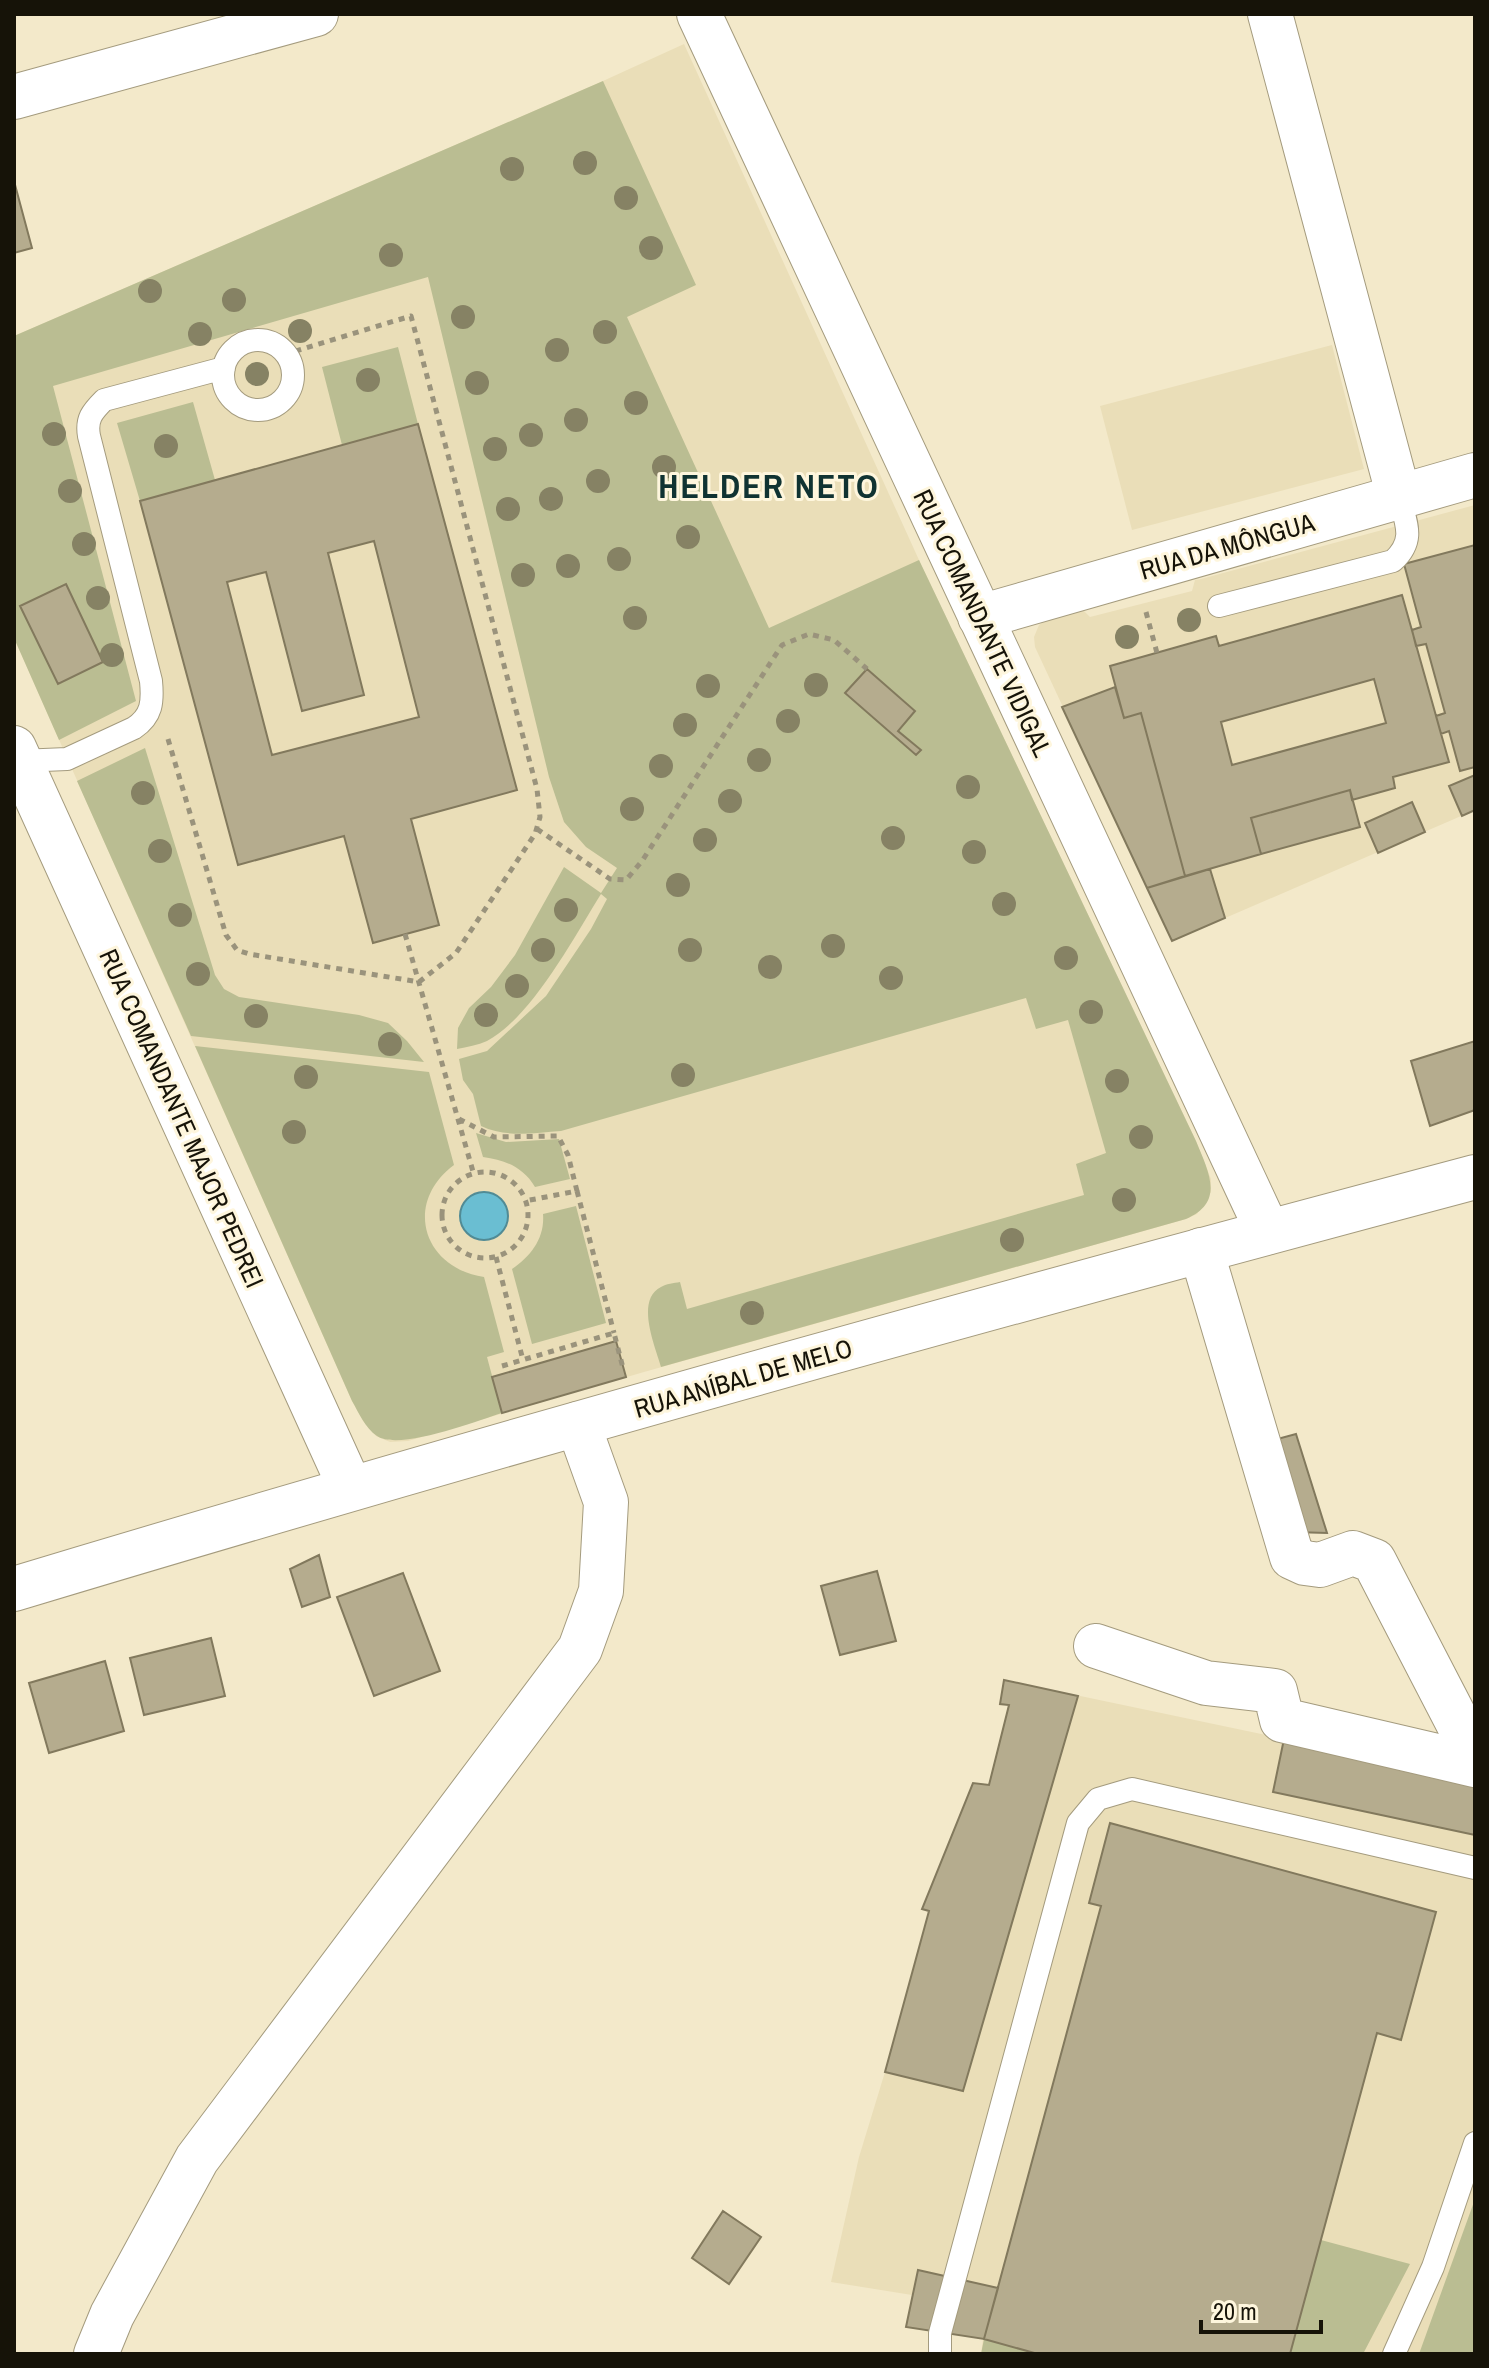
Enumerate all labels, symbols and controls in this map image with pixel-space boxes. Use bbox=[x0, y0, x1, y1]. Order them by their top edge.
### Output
district label: HELDER NETO bbox=[658, 463, 880, 509]
street label: RUA COMANDANTE VIDIGAL bbox=[906, 484, 1061, 763]
street label: RUA DA MÔNGUA bbox=[1136, 504, 1319, 588]
street label: RUA COMANDANTE MAJOR PEDREI bbox=[91, 943, 273, 1293]
street label: RUA ANÍBAL DE MELO bbox=[630, 1330, 856, 1426]
scale bar bbox=[1201, 2284, 1321, 2334]
text: 20 m bbox=[1213, 2295, 1257, 2327]

